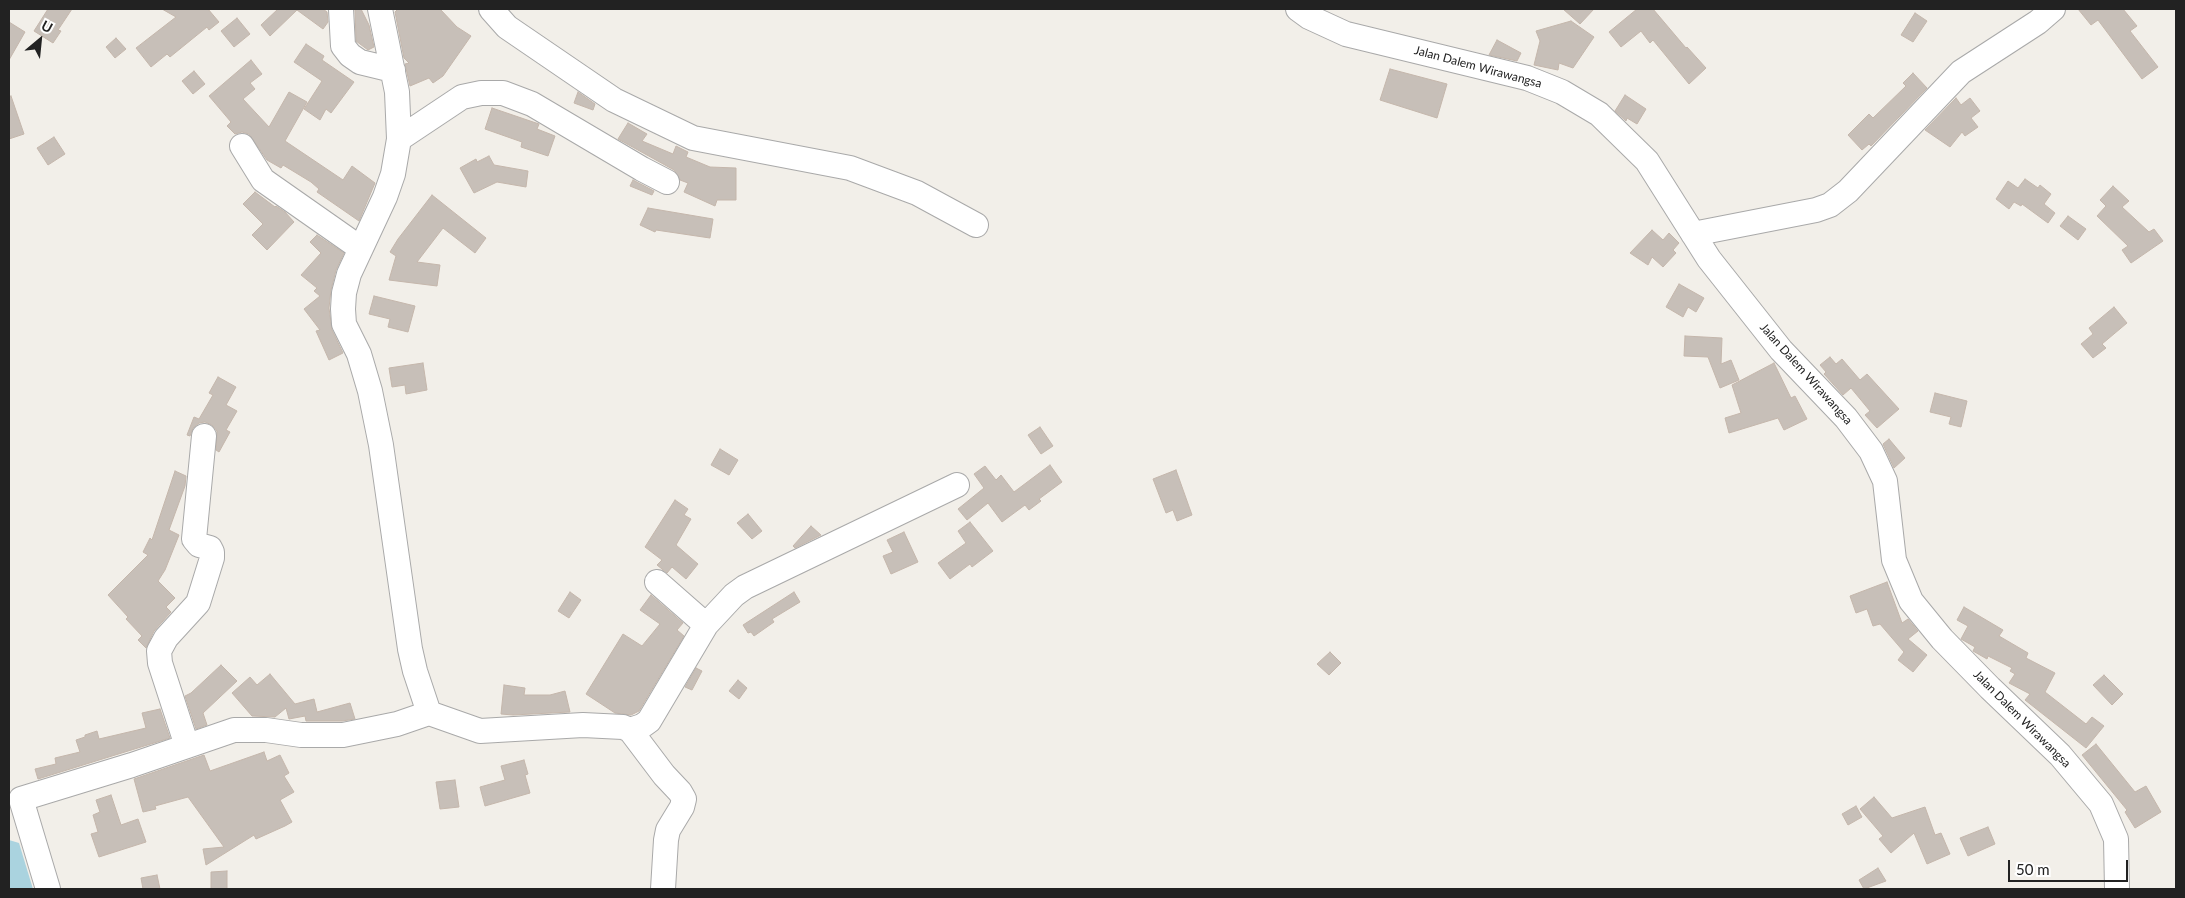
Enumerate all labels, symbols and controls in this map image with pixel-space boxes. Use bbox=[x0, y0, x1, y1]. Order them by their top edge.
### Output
north arrow bbox=[15, 15, 65, 65]
text: U bbox=[39, 16, 56, 36]
street label: Jalan Dalem Wirawangsa bbox=[1413, 43, 1543, 91]
street label: Jalan Dalem Wirawangsa bbox=[1757, 320, 1855, 428]
street label: Jalan Dalem Wirawangsa bbox=[1970, 667, 2074, 771]
scale bar bbox=[2010, 850, 2130, 882]
text: 50 m bbox=[2016, 860, 2050, 878]

